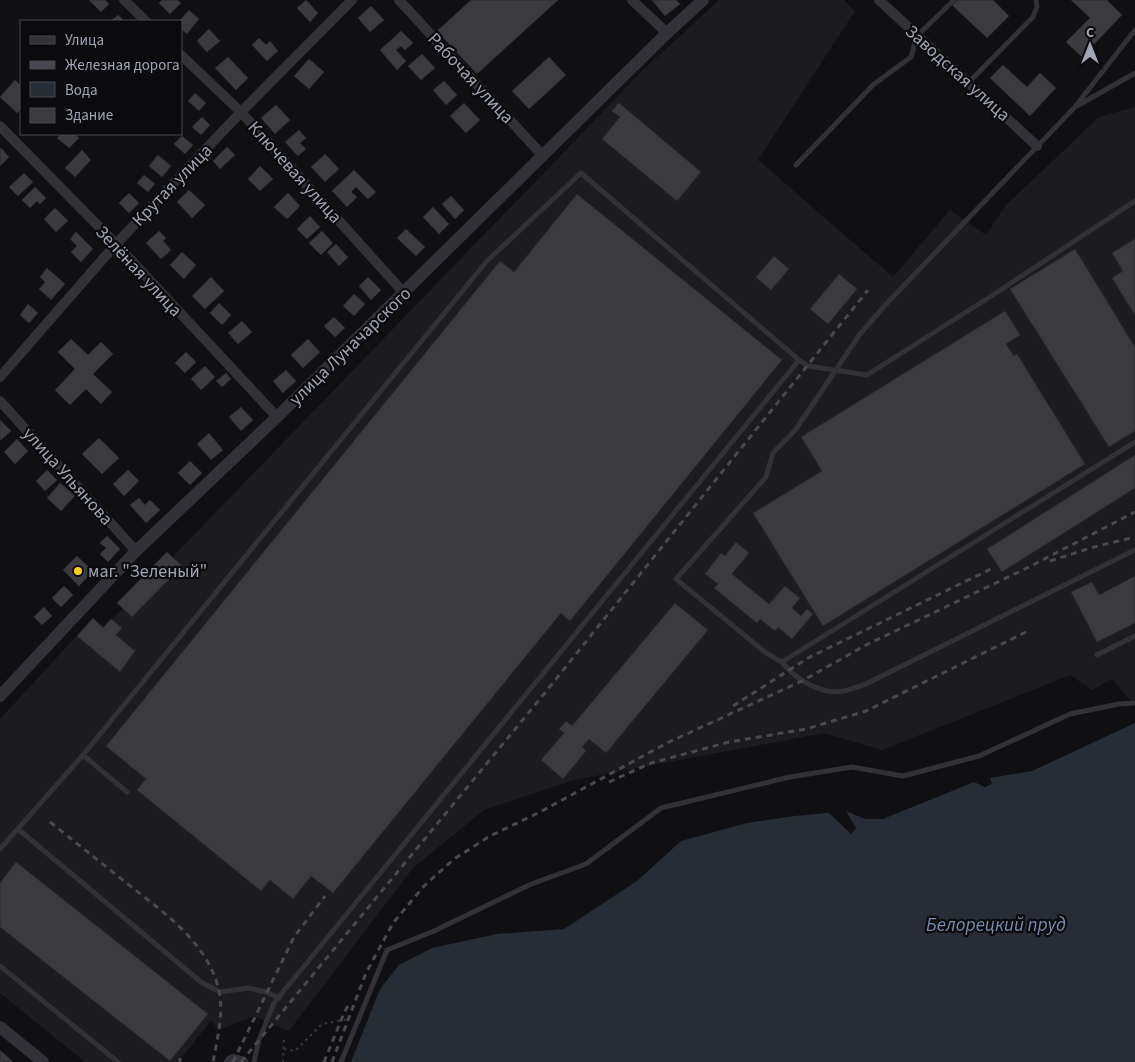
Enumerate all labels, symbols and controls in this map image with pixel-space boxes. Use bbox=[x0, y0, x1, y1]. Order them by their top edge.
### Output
street label: Заводская улица bbox=[900, 19, 1016, 127]
legend bbox=[20, 20, 182, 135]
north arrow bbox=[1065, 20, 1115, 70]
text: С bbox=[1086, 23, 1094, 43]
street label: Рабочая улица bbox=[422, 27, 519, 129]
text: Улица bbox=[65, 30, 104, 51]
text: Железная дорога bbox=[65, 55, 180, 76]
text: Вода bbox=[65, 80, 98, 101]
text: Здание bbox=[65, 105, 113, 126]
street label: Ключевая улица bbox=[242, 116, 347, 229]
street label: Крутая улица bbox=[127, 139, 218, 232]
street label: Зелёная улица bbox=[90, 220, 188, 322]
street label: улица Луначарского bbox=[284, 281, 417, 411]
street label: улица Ульянова bbox=[17, 422, 118, 531]
place label: маг. "Зеленый" bbox=[88, 559, 207, 584]
marker: маг. "Зеленый" bbox=[72, 565, 84, 577]
water label: Белорецкий пруд bbox=[926, 912, 1066, 939]

